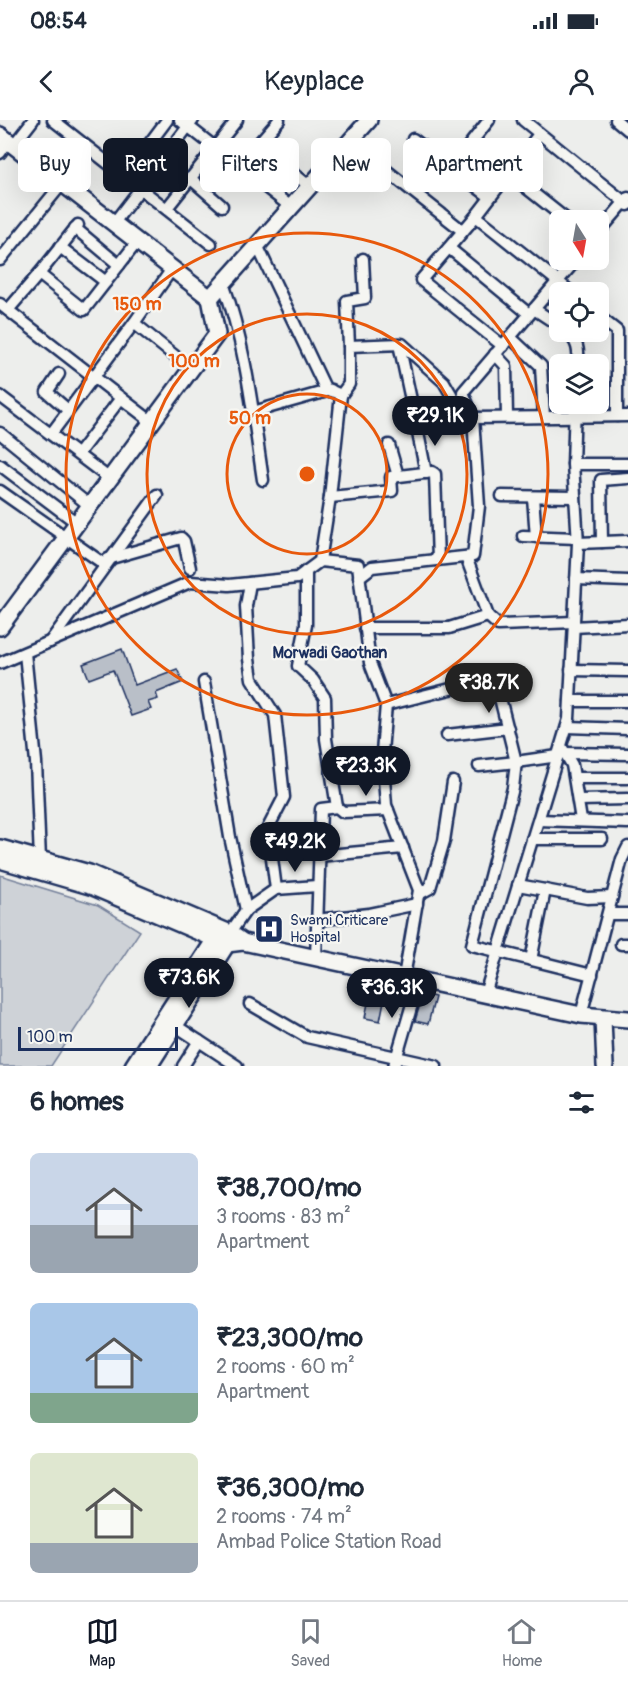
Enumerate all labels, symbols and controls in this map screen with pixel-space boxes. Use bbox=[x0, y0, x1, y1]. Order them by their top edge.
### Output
text: 08:54 bbox=[30, 7, 87, 35]
icon: back bbox=[30, 65, 63, 98]
text: Keyplace bbox=[264, 65, 364, 98]
icon: person bbox=[565, 65, 598, 98]
chip: Buy bbox=[18, 138, 91, 192]
chip: Rent bbox=[103, 138, 188, 192]
chip: Filters bbox=[200, 138, 299, 192]
chip: New bbox=[311, 138, 391, 192]
chip: Apartment bbox=[403, 138, 543, 192]
north arrow bbox=[549, 210, 609, 270]
map controls bbox=[549, 210, 609, 414]
button: locate bbox=[549, 282, 609, 342]
text: 150 m bbox=[113, 293, 162, 316]
text: 100 m bbox=[168, 350, 220, 373]
button: layers bbox=[549, 354, 609, 414]
pin: ₹29.1K bbox=[386, 396, 484, 447]
text: ₹29.1K bbox=[406, 403, 464, 428]
text: 50 m bbox=[229, 407, 271, 430]
centre of rings bbox=[297, 464, 317, 484]
district label: Morwadi Gaothan bbox=[273, 643, 387, 663]
pin: ₹38.7K bbox=[440, 663, 538, 714]
text: ₹38.7K bbox=[459, 670, 519, 695]
pin: ₹23.3K bbox=[317, 746, 415, 797]
text: ₹23.3K bbox=[335, 753, 397, 778]
pin: ₹49.2K bbox=[246, 822, 344, 873]
text: ₹49.2K bbox=[264, 829, 326, 854]
place label: Swami Criticare Hospital bbox=[290, 911, 389, 947]
hospital icon: Swami Criticare Hospital bbox=[253, 913, 285, 945]
pin: ₹73.6K bbox=[140, 958, 238, 1009]
text: ₹73.6K bbox=[158, 965, 220, 990]
pin: ₹36.3K bbox=[343, 968, 441, 1019]
text: ₹36.3K bbox=[361, 975, 423, 1000]
scale bar bbox=[18, 1024, 178, 1052]
text: 100 m bbox=[27, 1027, 73, 1047]
text: 6 homes bbox=[30, 1086, 124, 1118]
icon: filters bbox=[565, 1086, 598, 1119]
text: ₹38,700/mo bbox=[216, 1172, 361, 1204]
icon: home bbox=[78, 1177, 150, 1249]
text: 3 rooms · 83 m² bbox=[216, 1204, 351, 1229]
text: Apartment bbox=[216, 1229, 309, 1254]
text: ₹23,300/mo bbox=[216, 1322, 363, 1354]
icon: home bbox=[78, 1327, 150, 1399]
text: 2 rooms · 60 m² bbox=[216, 1354, 355, 1379]
text: Apartment bbox=[216, 1379, 309, 1404]
text: ₹36,300/mo bbox=[216, 1472, 364, 1504]
icon: home bbox=[78, 1477, 150, 1549]
text: 2 rooms · 74 m² bbox=[216, 1504, 352, 1529]
text: Ambad Police Station Road bbox=[216, 1529, 442, 1554]
tab: Map bbox=[86, 1615, 119, 1671]
tab: Saved bbox=[290, 1615, 330, 1671]
tab: Home bbox=[502, 1615, 542, 1671]

